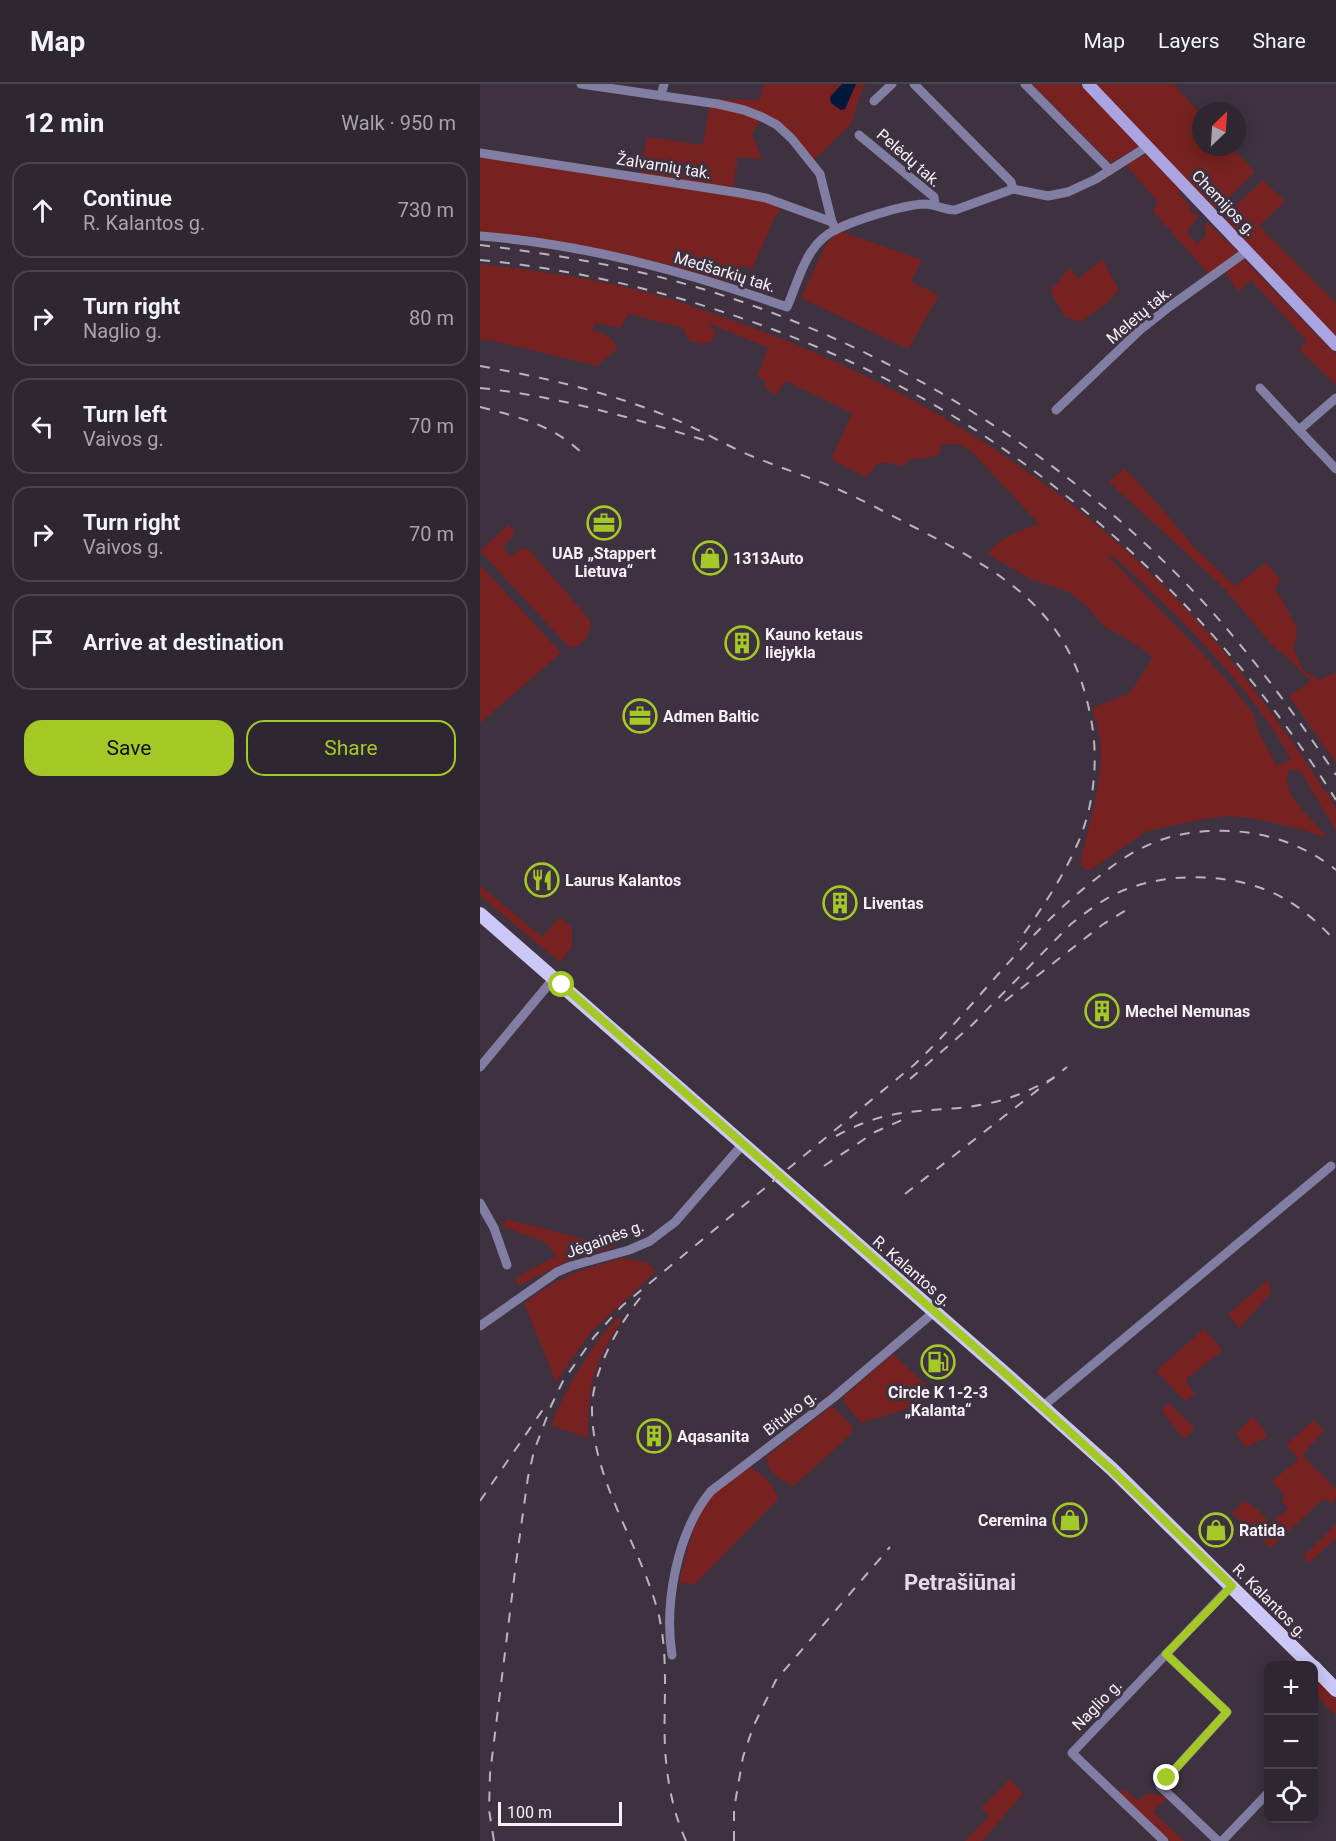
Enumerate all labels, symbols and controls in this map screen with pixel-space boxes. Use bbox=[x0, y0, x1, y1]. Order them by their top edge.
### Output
text: Map bbox=[30, 25, 85, 58]
text: Map bbox=[1083, 29, 1125, 53]
text: Layers bbox=[1158, 29, 1219, 53]
text: Share bbox=[1252, 29, 1306, 53]
north arrow bbox=[1192, 102, 1246, 156]
text: 12 min bbox=[24, 108, 104, 138]
text: Walk · 950 m bbox=[341, 111, 456, 135]
street label: Pelėdų tak. bbox=[873, 125, 945, 191]
street label: Žalvarnių tak. bbox=[615, 149, 713, 183]
street label: Chemijos g. bbox=[1188, 166, 1260, 240]
text: Continue bbox=[83, 186, 172, 211]
icon: ahead bbox=[26, 194, 59, 227]
text: 730 m bbox=[398, 198, 454, 222]
text: R. Kalantos g. bbox=[83, 211, 205, 235]
street label: Medšarkių tak. bbox=[672, 248, 778, 296]
street label: Meletų tak. bbox=[1103, 282, 1175, 348]
text: Turn right bbox=[83, 294, 180, 319]
icon: right bbox=[26, 302, 59, 335]
text: 80 m bbox=[409, 306, 454, 330]
text: Naglio g. bbox=[83, 319, 162, 343]
text: Turn left bbox=[83, 402, 167, 427]
icon: left bbox=[26, 410, 59, 443]
text: 70 m bbox=[409, 414, 454, 438]
text: Vaivos g. bbox=[83, 427, 164, 451]
office icon: UAB „Stappert Lietuva“ bbox=[586, 505, 622, 541]
text: Turn right bbox=[83, 510, 180, 535]
icon: right bbox=[26, 518, 59, 551]
text: 70 m bbox=[409, 522, 454, 546]
text: Vaivos g. bbox=[83, 535, 164, 559]
shop icon: 1313Auto bbox=[692, 540, 728, 576]
place label: UAB „Stappert Lietuva“ bbox=[552, 544, 657, 581]
place label: 1313Auto bbox=[733, 549, 804, 568]
building icon: Kauno ketaus liejykla bbox=[724, 625, 760, 661]
place label: Kauno ketaus liejykla bbox=[765, 625, 863, 662]
icon: arrive bbox=[26, 626, 59, 659]
text: Arrive at destination bbox=[83, 630, 284, 655]
office icon: Admen Baltic bbox=[622, 698, 658, 734]
place label: Admen Baltic bbox=[663, 707, 759, 726]
button: Save bbox=[24, 720, 234, 776]
button: Share bbox=[246, 720, 456, 776]
restaurant icon: Laurus Kalantos bbox=[524, 862, 560, 898]
place label: Laurus Kalantos bbox=[565, 871, 681, 890]
building icon: Liventas bbox=[822, 885, 858, 921]
place label: Liventas bbox=[863, 894, 924, 913]
route start bbox=[548, 971, 574, 997]
building icon: Mechel Nemunas bbox=[1084, 993, 1120, 1029]
place label: Mechel Nemunas bbox=[1125, 1002, 1250, 1021]
street label: Jėgainės g. bbox=[563, 1216, 647, 1262]
street label: R. Kalantos g. bbox=[869, 1232, 955, 1310]
fuel station icon: Circle K 1-2-3 „Kalanta“ bbox=[920, 1344, 956, 1380]
place label: Circle K 1-2-3 „Kalanta“ bbox=[888, 1383, 988, 1420]
street label: Bituko g. bbox=[760, 1386, 820, 1440]
building icon: Aqasanita bbox=[636, 1418, 672, 1454]
place label: Aqasanita bbox=[677, 1427, 750, 1446]
shop icon: Ceremina bbox=[1052, 1502, 1088, 1538]
place label: Ceremina bbox=[978, 1511, 1047, 1530]
shop icon: Ratida bbox=[1198, 1512, 1234, 1548]
place label: Ratida bbox=[1239, 1521, 1285, 1540]
street label: R. Kalantos g. bbox=[1229, 1560, 1311, 1642]
district label: Petrašiūnai bbox=[904, 1570, 1016, 1595]
map controls bbox=[1264, 1661, 1318, 1823]
button: + bbox=[1264, 1661, 1318, 1715]
street label: Naglio g. bbox=[1068, 1676, 1126, 1734]
button: − bbox=[1264, 1715, 1318, 1769]
route end bbox=[1153, 1764, 1179, 1790]
button: locate bbox=[1264, 1769, 1318, 1823]
scale bar bbox=[498, 1799, 622, 1826]
text: 100 m bbox=[507, 1803, 552, 1822]

